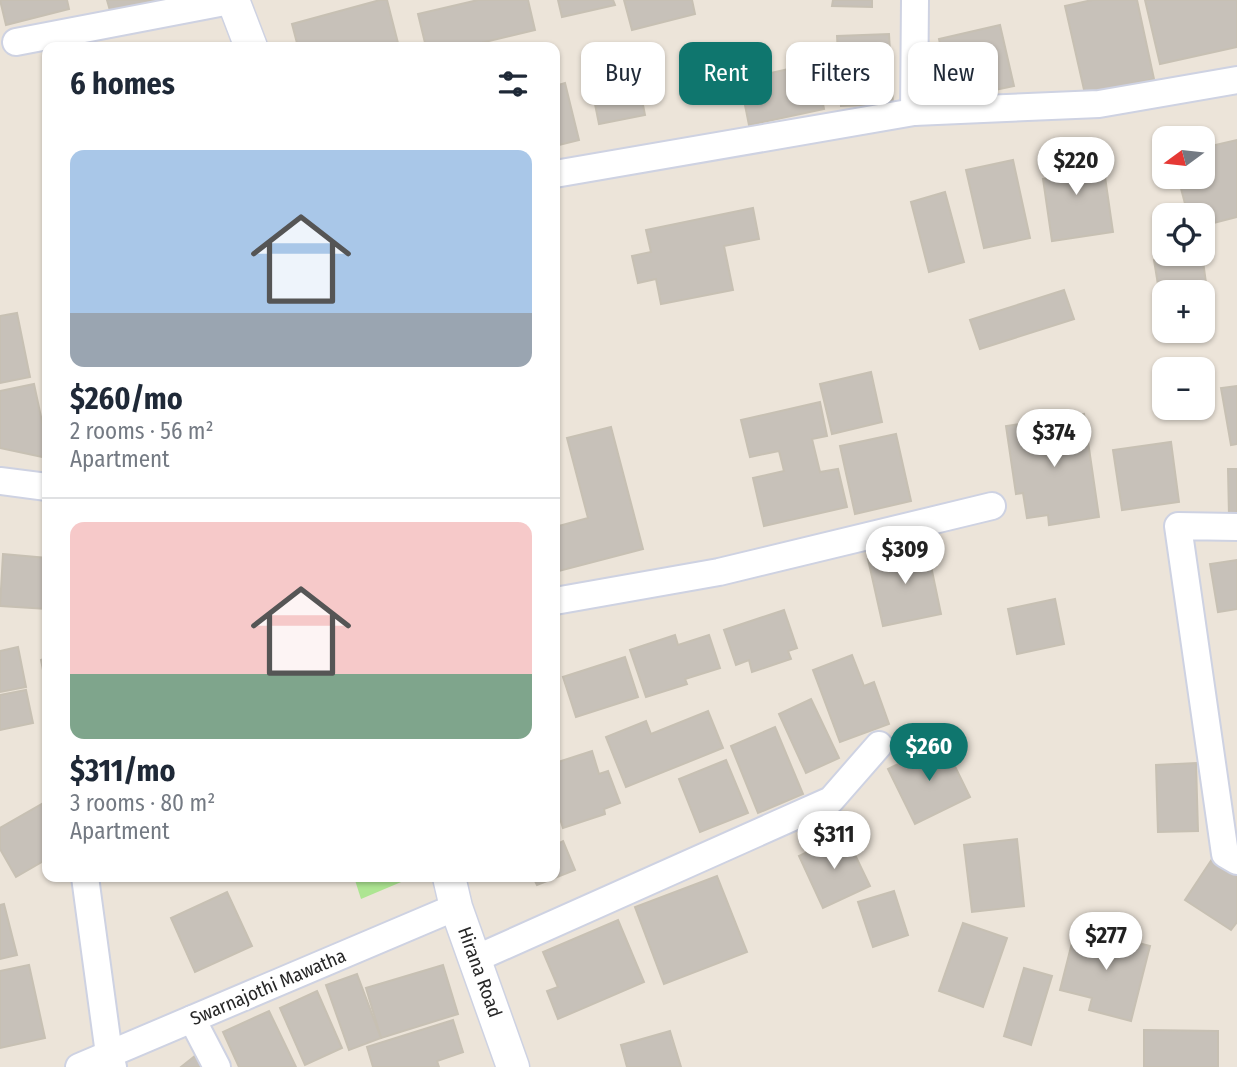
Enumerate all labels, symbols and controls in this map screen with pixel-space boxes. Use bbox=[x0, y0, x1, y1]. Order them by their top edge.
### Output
chip: Buy bbox=[581, 42, 665, 105]
chip: Rent bbox=[679, 42, 772, 105]
chip: Filters bbox=[786, 42, 894, 105]
chip: New bbox=[908, 42, 998, 105]
icon: filters bbox=[494, 65, 532, 103]
text: 6 homes bbox=[70, 66, 175, 102]
north arrow bbox=[1152, 126, 1214, 189]
map controls bbox=[1152, 126, 1215, 420]
pin: $220 bbox=[1035, 138, 1117, 197]
text: $220 bbox=[1053, 146, 1099, 174]
icon: home bbox=[238, 196, 364, 322]
button: locate bbox=[1152, 203, 1215, 266]
button: + bbox=[1152, 280, 1215, 343]
button: − bbox=[1152, 357, 1215, 420]
text: $260/mo bbox=[70, 381, 183, 417]
pin: $374 bbox=[1013, 410, 1095, 469]
text: 2 rooms · 56 m² bbox=[70, 417, 214, 445]
text: $374 bbox=[1032, 418, 1076, 446]
text: Apartment bbox=[70, 445, 170, 473]
pin: $309 bbox=[864, 526, 946, 586]
text: $309 bbox=[882, 535, 928, 563]
icon: home bbox=[238, 568, 364, 694]
pin: $260 bbox=[888, 724, 970, 783]
text: $260 bbox=[906, 732, 952, 760]
text: $311/mo bbox=[70, 753, 175, 789]
text: 3 rooms · 80 m² bbox=[70, 789, 215, 817]
pin: $311 bbox=[793, 812, 875, 871]
text: Apartment bbox=[70, 817, 170, 845]
text: $311 bbox=[814, 820, 854, 848]
pin: $277 bbox=[1065, 912, 1147, 972]
text: $277 bbox=[1085, 921, 1127, 949]
street label: Hirana Road bbox=[453, 924, 507, 1020]
street label: Swarnajothi Mawatha bbox=[187, 944, 349, 1030]

